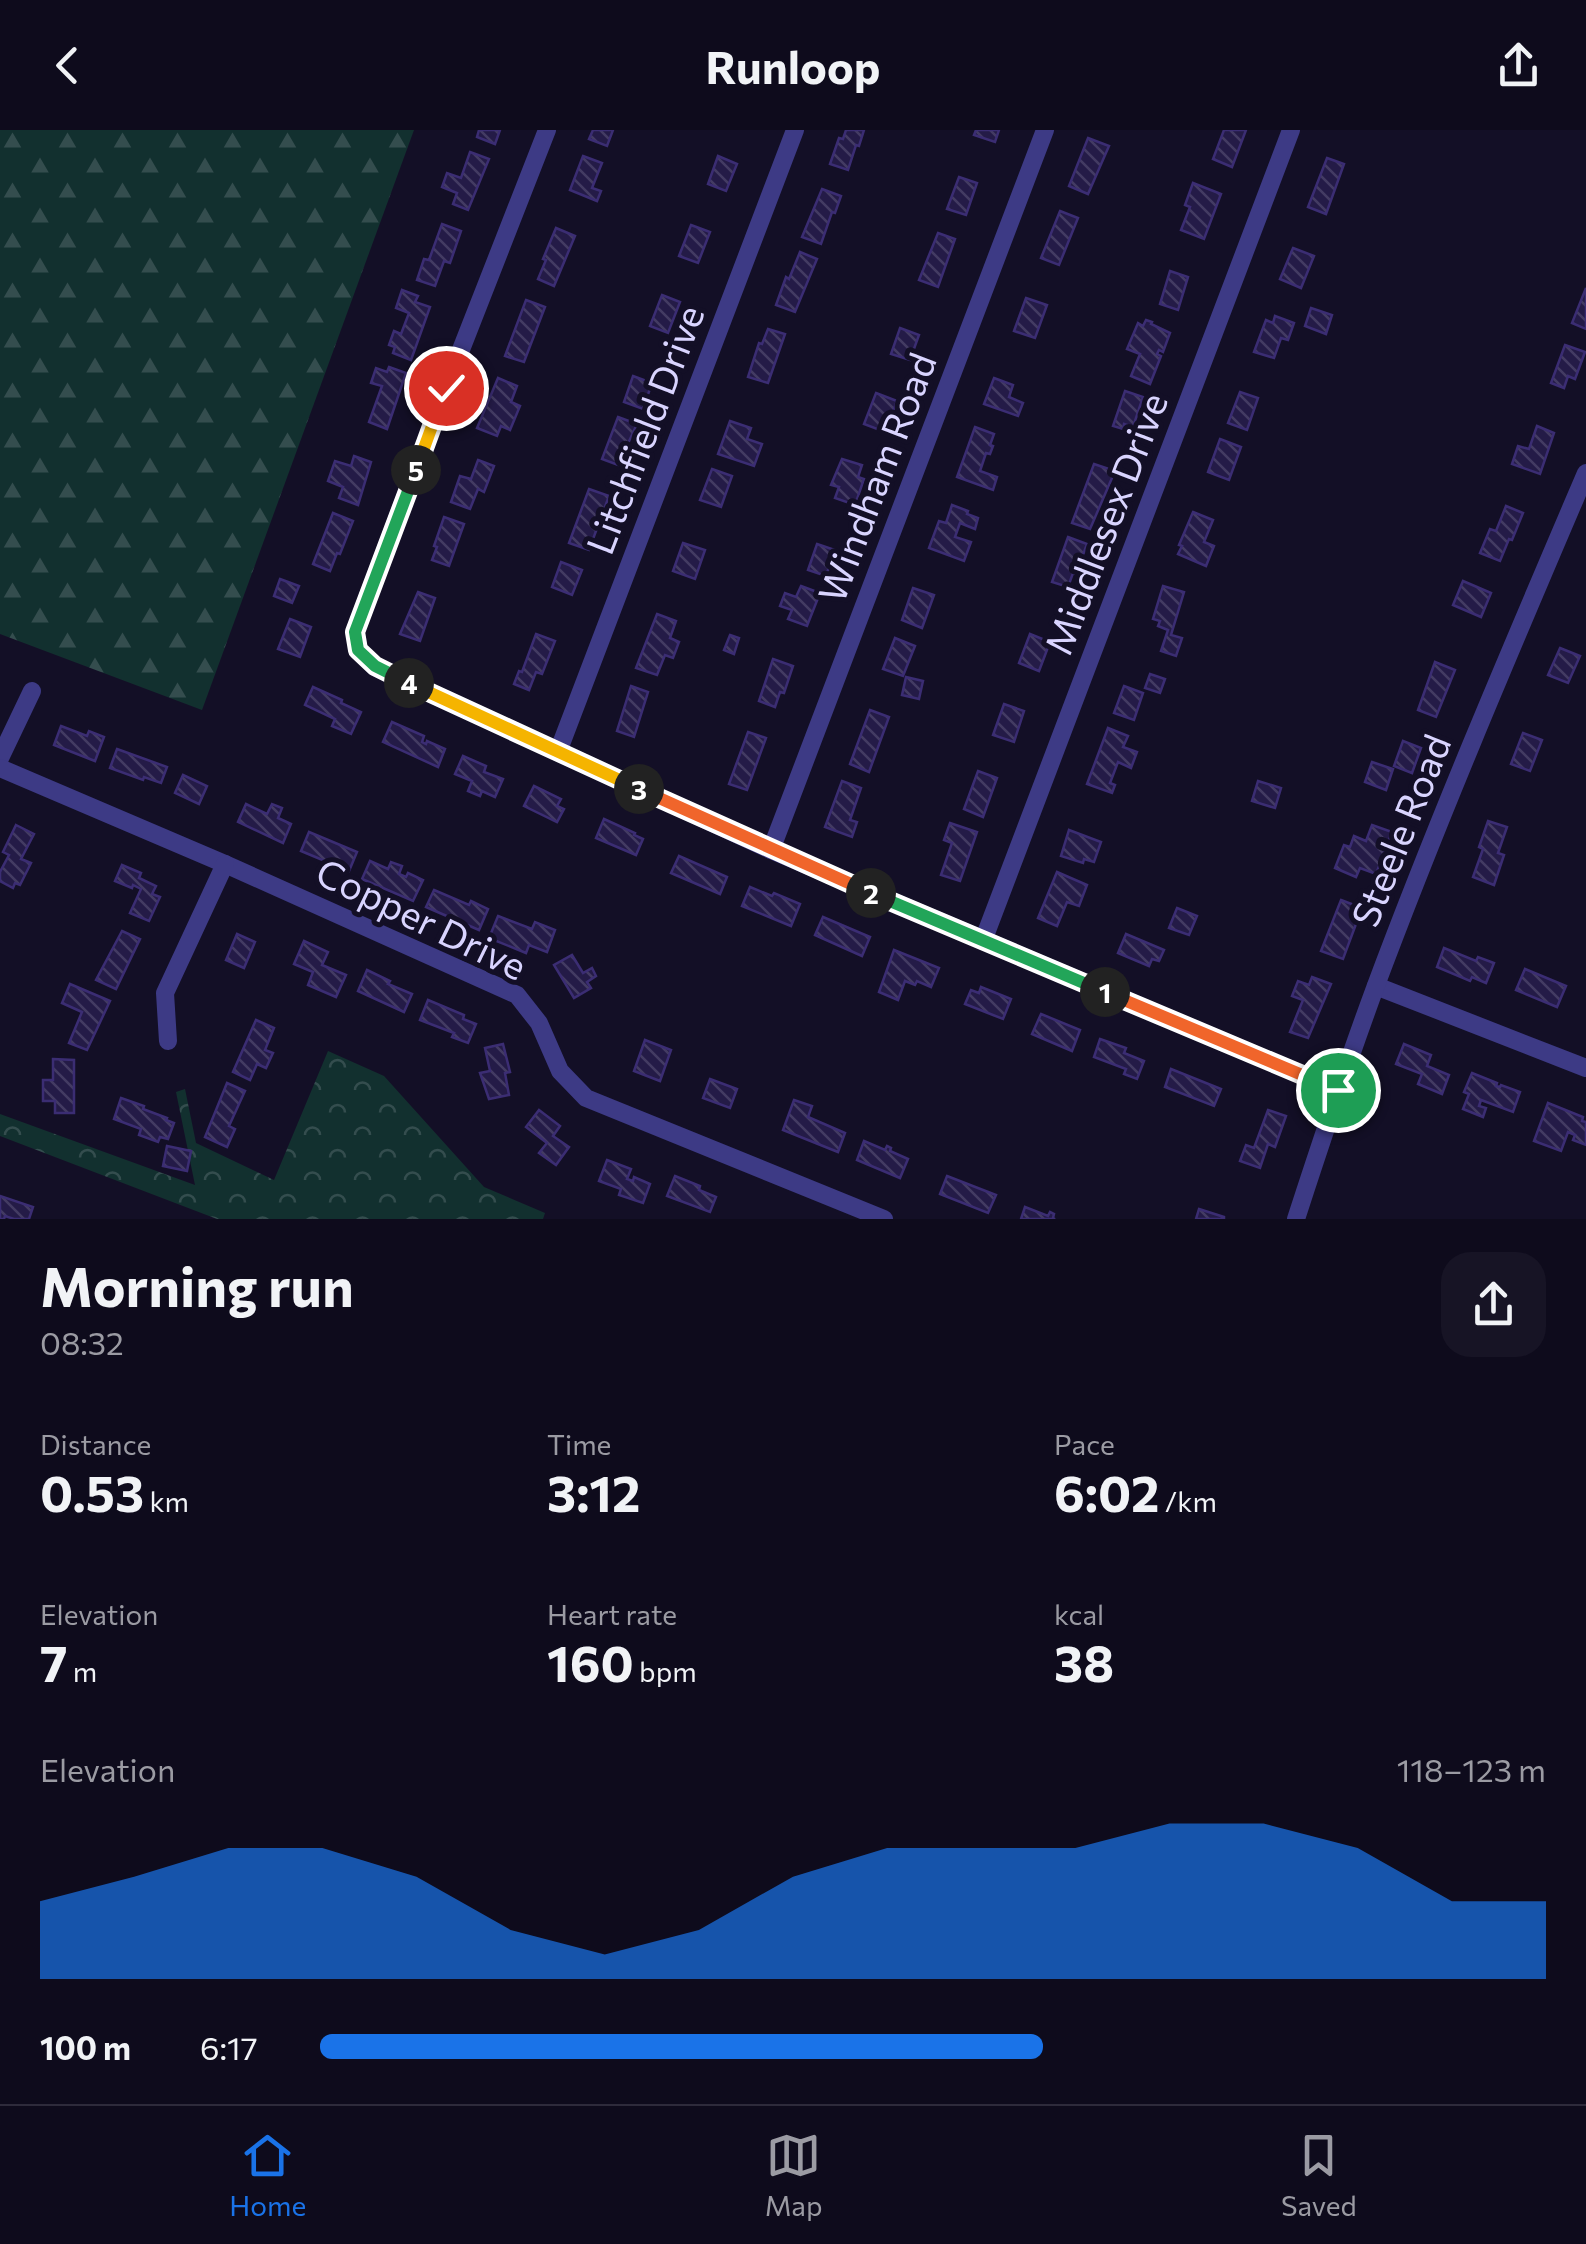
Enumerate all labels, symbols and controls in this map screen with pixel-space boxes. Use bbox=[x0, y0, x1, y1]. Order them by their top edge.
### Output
icon: back bbox=[40, 38, 95, 93]
text: Runloop bbox=[706, 38, 880, 93]
icon: share bbox=[1491, 38, 1546, 93]
street label: Litchfield Drive bbox=[575, 298, 713, 560]
pin bbox=[404, 346, 489, 431]
street label: Windham Road bbox=[807, 346, 945, 608]
icon: check bbox=[419, 361, 474, 416]
street label: Middlesex Drive bbox=[1033, 386, 1176, 661]
pin: 5 bbox=[391, 445, 441, 495]
text: 5 bbox=[408, 453, 424, 487]
pin: 4 bbox=[384, 658, 434, 708]
text: 4 bbox=[400, 666, 418, 700]
street label: Steele Road bbox=[1340, 727, 1459, 933]
pin: 3 bbox=[614, 764, 664, 814]
text: 3 bbox=[631, 772, 647, 806]
street label: Copper Drive bbox=[309, 847, 535, 989]
pin: 2 bbox=[846, 868, 896, 918]
text: 2 bbox=[863, 876, 879, 910]
pin: 1 bbox=[1080, 967, 1130, 1017]
text: 1 bbox=[1099, 975, 1111, 1009]
pin bbox=[1296, 1048, 1381, 1133]
icon: arrive bbox=[1311, 1063, 1366, 1118]
text: Morning run bbox=[40, 1251, 354, 1318]
button: share bbox=[1441, 1252, 1546, 1357]
text: 08:32 bbox=[40, 1322, 124, 1362]
text: Distance bbox=[40, 1427, 151, 1461]
text: Time bbox=[547, 1427, 611, 1461]
text: Pace bbox=[1054, 1427, 1115, 1461]
text: 0.53 bbox=[40, 1461, 144, 1522]
text: 3:12 bbox=[547, 1461, 640, 1522]
text: 6:02 bbox=[1054, 1461, 1159, 1522]
text: km bbox=[144, 1484, 189, 1518]
text: /km bbox=[1159, 1484, 1217, 1518]
text: Elevation bbox=[40, 1597, 158, 1631]
text: Heart rate bbox=[547, 1597, 677, 1631]
text: kcal bbox=[1054, 1597, 1104, 1631]
text: 7 bbox=[40, 1631, 67, 1692]
text: 160 bbox=[547, 1631, 634, 1692]
text: 38 bbox=[1054, 1631, 1114, 1692]
text: m bbox=[67, 1654, 97, 1688]
text: bpm bbox=[634, 1654, 697, 1688]
text: Elevation bbox=[40, 1749, 175, 1789]
text: 118–123 m bbox=[1397, 1749, 1546, 1789]
text: 100 m bbox=[40, 2027, 131, 2067]
text: 6:17 bbox=[200, 2027, 258, 2067]
tab: Home bbox=[229, 2128, 306, 2222]
tab: Map bbox=[765, 2128, 823, 2222]
tab: Saved bbox=[1281, 2128, 1357, 2222]

